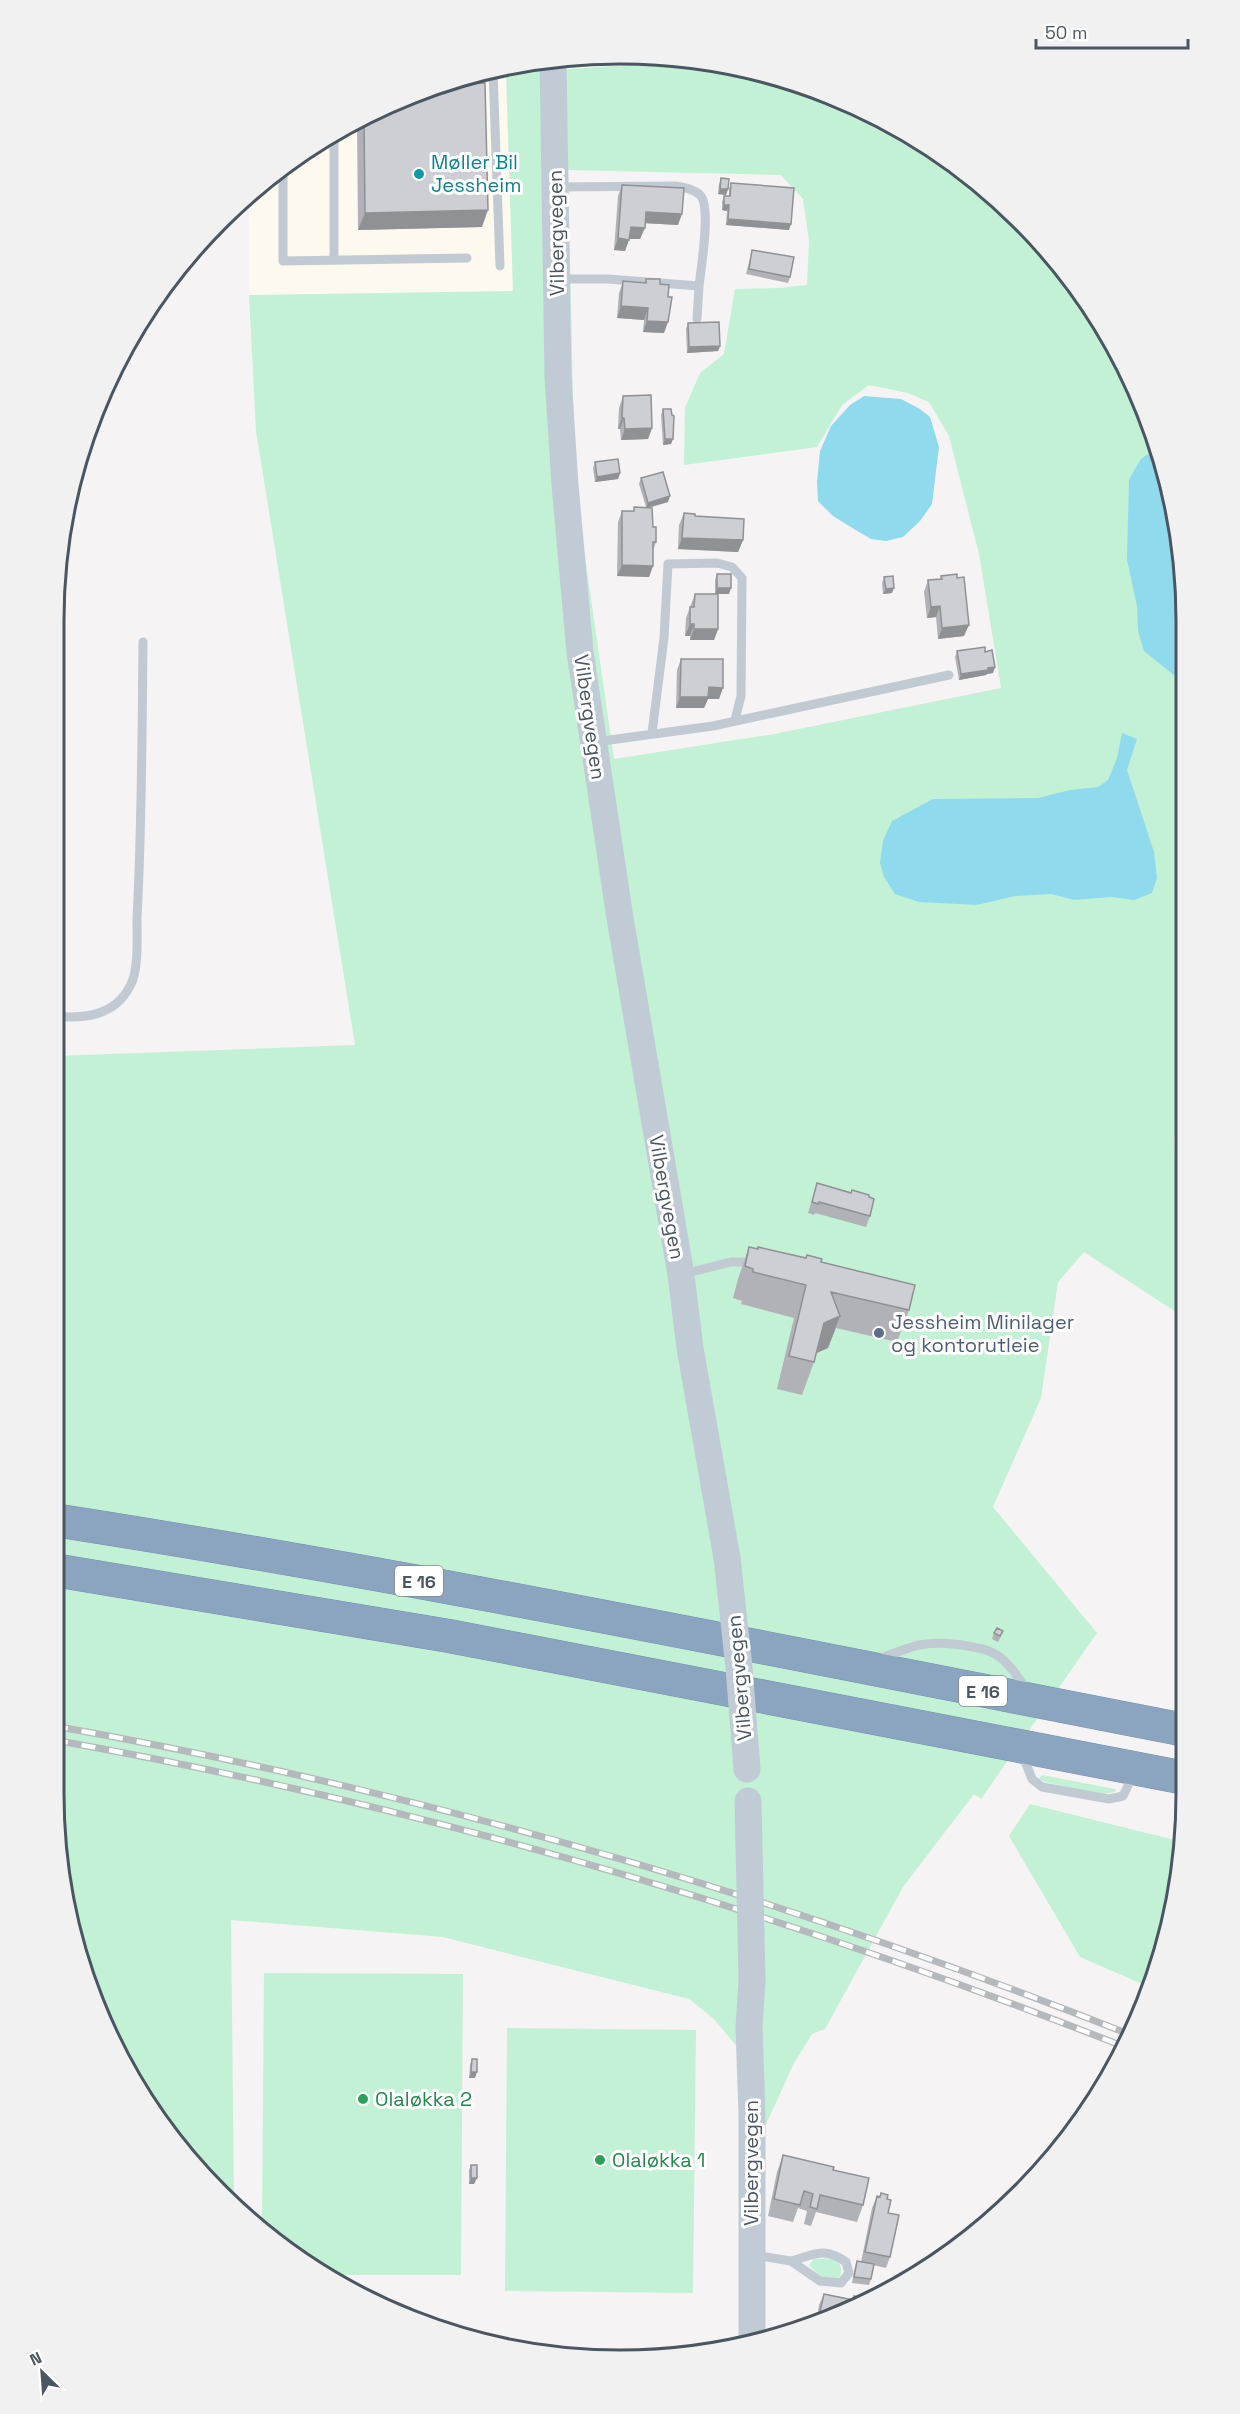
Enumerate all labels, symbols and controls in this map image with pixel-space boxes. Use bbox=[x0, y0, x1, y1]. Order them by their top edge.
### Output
scale bar bbox=[1036, 12, 1188, 50]
text: 50 m bbox=[1045, 21, 1087, 44]
place label: Møller Bil Jessheim bbox=[431, 149, 521, 198]
marker: Møller Bil Jessheim bbox=[412, 167, 426, 181]
street label: Vilbergvegen bbox=[542, 170, 570, 296]
street label: Vilbergvegen bbox=[568, 653, 612, 781]
street label: Vilbergvegen bbox=[643, 1133, 691, 1261]
place label: Jessheim Minilager og kontorutleie bbox=[891, 1309, 1074, 1358]
marker: Jessheim Minilager og kontorutleie bbox=[872, 1326, 886, 1340]
road number: E 16 bbox=[395, 1566, 443, 1596]
street label: Vilbergvegen bbox=[721, 1614, 757, 1742]
road number: E 16 bbox=[959, 1676, 1007, 1706]
place label: Olaløkka 2 bbox=[375, 2086, 472, 2112]
marker: Olaløkka 2 bbox=[356, 2092, 370, 2106]
street label: Vilbergvegen bbox=[738, 2100, 764, 2226]
place label: Olaløkka 1 bbox=[612, 2147, 705, 2173]
marker: Olaløkka 1 bbox=[593, 2153, 607, 2167]
north arrow bbox=[12, 2342, 72, 2402]
text: N bbox=[27, 2347, 45, 2371]

